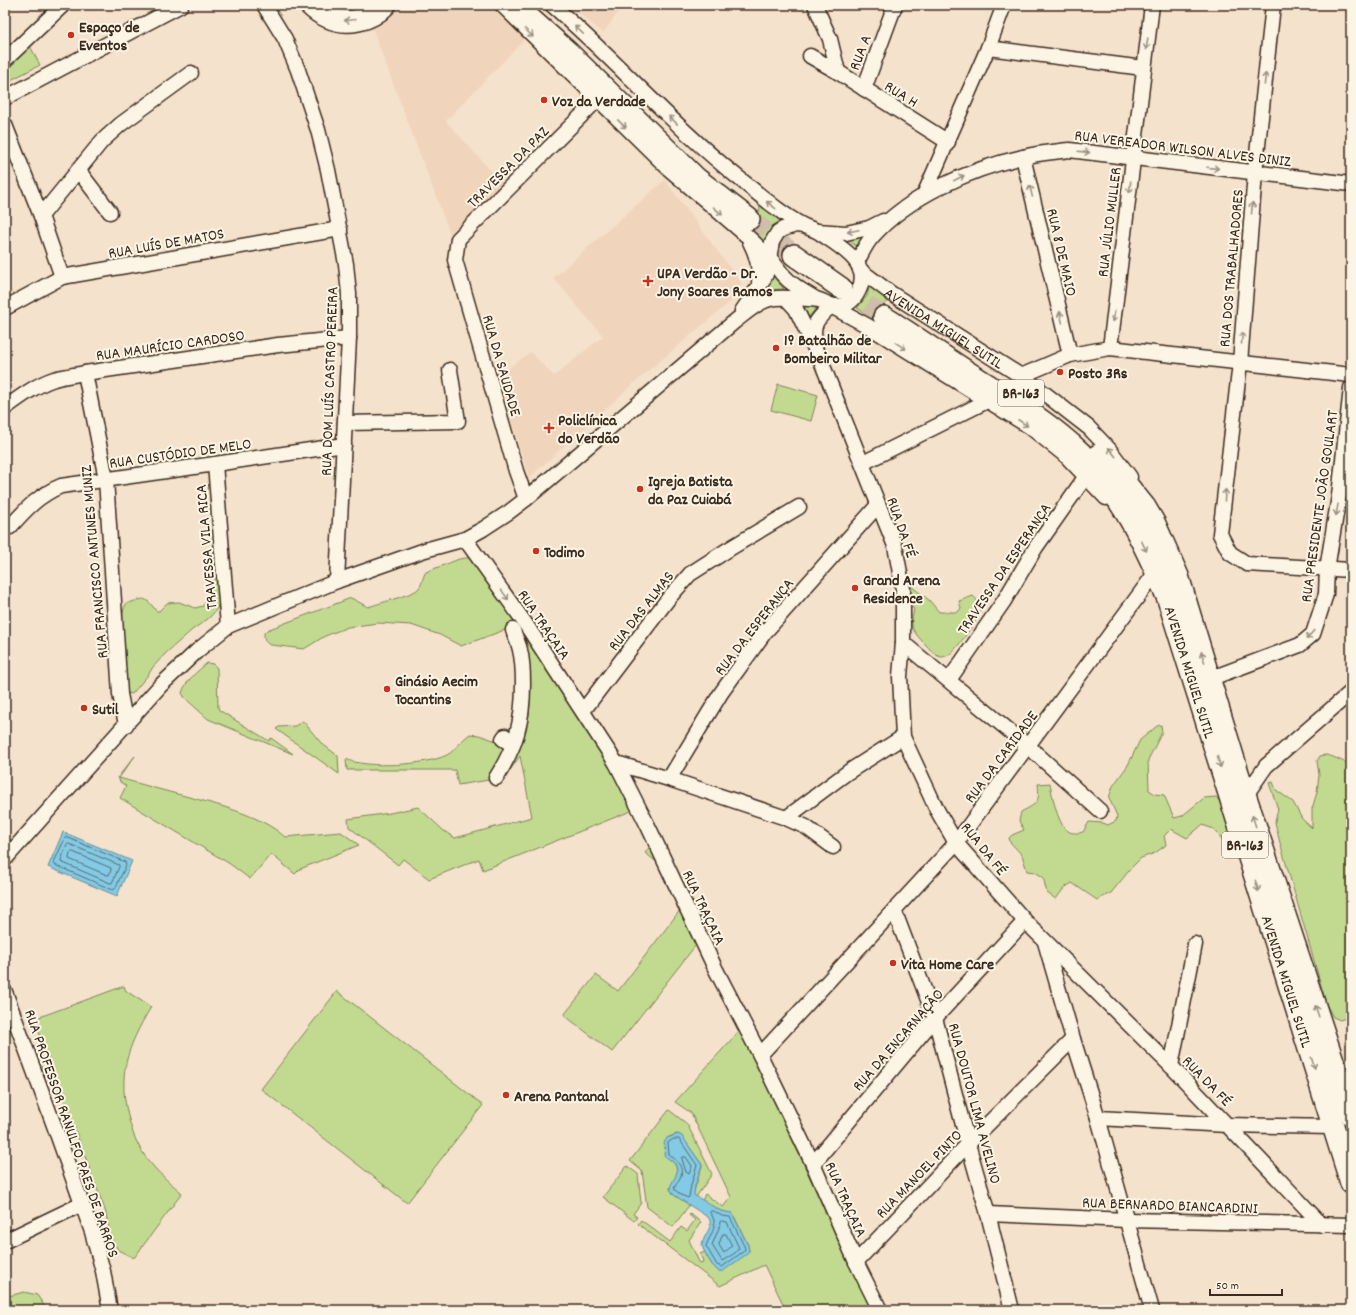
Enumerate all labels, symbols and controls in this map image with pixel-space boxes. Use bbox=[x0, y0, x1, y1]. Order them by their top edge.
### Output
place label: Espaço de Eventos bbox=[79, 17, 140, 58]
one-way arrow bbox=[344, 17, 357, 24]
one-way arrow bbox=[574, 25, 584, 35]
one-way arrow bbox=[524, 28, 534, 38]
marker: Espaço de Eventos bbox=[66, 30, 76, 40]
street label: RUA A bbox=[844, 31, 879, 74]
one-way arrow bbox=[1143, 37, 1150, 50]
one-way arrow bbox=[1261, 73, 1269, 86]
street label: RUA H bbox=[879, 76, 922, 114]
place label: Voz da Verdade bbox=[552, 91, 645, 114]
marker: Voz da Verdade bbox=[539, 95, 549, 105]
one-way arrow bbox=[668, 115, 678, 125]
one-way arrow bbox=[617, 119, 627, 128]
street label: TRAVESSA DA PAZ bbox=[462, 121, 555, 214]
street label: RUA VEREADOR WILSON ALVES DINIZ bbox=[1073, 125, 1292, 174]
one-way arrow bbox=[1077, 148, 1090, 156]
one-way arrow bbox=[1207, 164, 1220, 171]
street label: RUA JÚLIO MULLER bbox=[1092, 166, 1129, 279]
one-way arrow bbox=[952, 174, 964, 181]
one-way arrow bbox=[1126, 180, 1134, 193]
one-way arrow bbox=[1027, 184, 1034, 197]
street label: RUA DOS TRABALHADORES bbox=[1214, 188, 1251, 348]
one-way arrow bbox=[766, 200, 777, 209]
one-way arrow bbox=[1249, 202, 1256, 215]
street label: RUA 8 DE MAIO bbox=[1039, 206, 1082, 299]
one-way arrow bbox=[713, 207, 723, 216]
street label: RUA LUÍS DE MATOS bbox=[107, 223, 226, 266]
one-way arrow bbox=[847, 228, 860, 236]
place label: UPA Verdão - Dr. Jony Soares Ramos bbox=[657, 263, 773, 304]
marker: UPA Verdão - Dr. Jony Soares Ramos bbox=[642, 275, 654, 287]
street label: AVENIDA MIGUEL SUTIL bbox=[878, 283, 1008, 376]
street label: RUA DOM LUÍS CASTRO PEREIRA bbox=[316, 286, 345, 476]
one-way arrow bbox=[1110, 309, 1118, 322]
one-way arrow bbox=[1056, 311, 1064, 324]
street label: RUA DA SAUDADE bbox=[475, 312, 526, 420]
street label: RUA MAURÍCIO CARDOSO bbox=[95, 325, 246, 368]
place label: 1º Batalhão de Bombeiro Militar bbox=[784, 330, 883, 371]
one-way arrow bbox=[1238, 332, 1245, 345]
marker: 1º Batalhão de Bombeiro Militar bbox=[771, 343, 781, 353]
one-way arrow bbox=[895, 343, 907, 351]
place label: Posto 3Rs bbox=[1068, 363, 1128, 386]
marker: Posto 3Rs bbox=[1055, 367, 1065, 377]
road number: BR-163 bbox=[998, 380, 1044, 406]
street label: RUA PRESIDENTE JOÃO GOULART bbox=[1296, 408, 1345, 604]
place label: Policlínica do Verdão bbox=[558, 410, 620, 451]
one-way arrow bbox=[1017, 419, 1029, 427]
marker: Policlínica do Verdão bbox=[543, 422, 555, 434]
street label: RUA CUSTÓDIO DE MELO bbox=[108, 433, 253, 476]
one-way arrow bbox=[1108, 447, 1117, 458]
street label: RUA FRANCISCO ANTUNES MUNIZ bbox=[76, 464, 115, 659]
place label: Igreja Batista da Paz Cuiabá bbox=[648, 471, 734, 512]
street label: TRAVESSA VILA RICA bbox=[191, 483, 224, 610]
marker: Igreja Batista da Paz Cuiabá bbox=[635, 484, 645, 494]
one-way arrow bbox=[1221, 489, 1229, 502]
street label: RUA DA FÉ bbox=[880, 494, 922, 562]
street label: TRAVESSA DA ESPERANÇA bbox=[952, 499, 1058, 640]
one-way arrow bbox=[1333, 503, 1341, 516]
one-way arrow bbox=[1141, 540, 1148, 552]
place label: Todimo bbox=[544, 542, 585, 565]
marker: Todimo bbox=[531, 546, 541, 556]
street label: RUA DAS ALMAS bbox=[603, 567, 681, 656]
place label: Grand Arena Residence bbox=[863, 570, 941, 611]
street label: RUA DA ESPERANÇA bbox=[710, 574, 801, 681]
marker: Grand Arena Residence bbox=[850, 583, 860, 593]
street label: RUA TRAÇAIA bbox=[511, 586, 575, 665]
one-way arrow bbox=[501, 589, 509, 600]
street label: AVENIDA MIGUEL SUTIL bbox=[1157, 604, 1220, 742]
one-way arrow bbox=[1306, 630, 1315, 640]
one-way arrow bbox=[1199, 651, 1206, 664]
place label: Ginásio Aecim Tocantins bbox=[395, 671, 478, 712]
marker: Ginásio Aecim Tocantins bbox=[382, 684, 392, 694]
place label: Sutil bbox=[92, 699, 119, 722]
marker: Sutil bbox=[79, 703, 89, 713]
street label: RUA DA CARIDADE bbox=[960, 706, 1045, 809]
one-way arrow bbox=[1215, 755, 1223, 767]
one-way arrow bbox=[1250, 816, 1258, 828]
street label: RUA DA FÉ bbox=[954, 818, 1012, 882]
road number: BR-163 bbox=[1222, 832, 1268, 858]
street label: RUA TRAÇAIA bbox=[675, 867, 730, 950]
one-way arrow bbox=[1254, 879, 1261, 892]
street label: AVENIDA MIGUEL SUTIL bbox=[1254, 913, 1317, 1051]
place label: Vita Home Care bbox=[901, 954, 994, 977]
marker: Vita Home Care bbox=[888, 958, 898, 968]
street label: RUA DA ENCARNAÇÃO bbox=[848, 984, 950, 1097]
one-way arrow bbox=[1313, 1005, 1320, 1018]
street label: RUA PROFESSOR RANULFO PAES DE BARROS bbox=[17, 1007, 124, 1261]
street label: RUA DOUTOR LIMA AVELINO bbox=[941, 1021, 1006, 1187]
street label: RUA DA FÉ bbox=[1176, 1051, 1237, 1113]
one-way arrow bbox=[1310, 1057, 1317, 1070]
place label: Arena Pantanal bbox=[514, 1086, 609, 1109]
marker: Arena Pantanal bbox=[501, 1090, 511, 1100]
street label: RUA MANOEL PINTO bbox=[871, 1125, 968, 1225]
street label: RUA TRAÇAIA bbox=[818, 1158, 872, 1242]
street label: RUA BERNARDO BIANCARDINI bbox=[1082, 1192, 1258, 1221]
scale bar bbox=[1210, 1271, 1282, 1297]
text: 50 m bbox=[1216, 1278, 1239, 1295]

